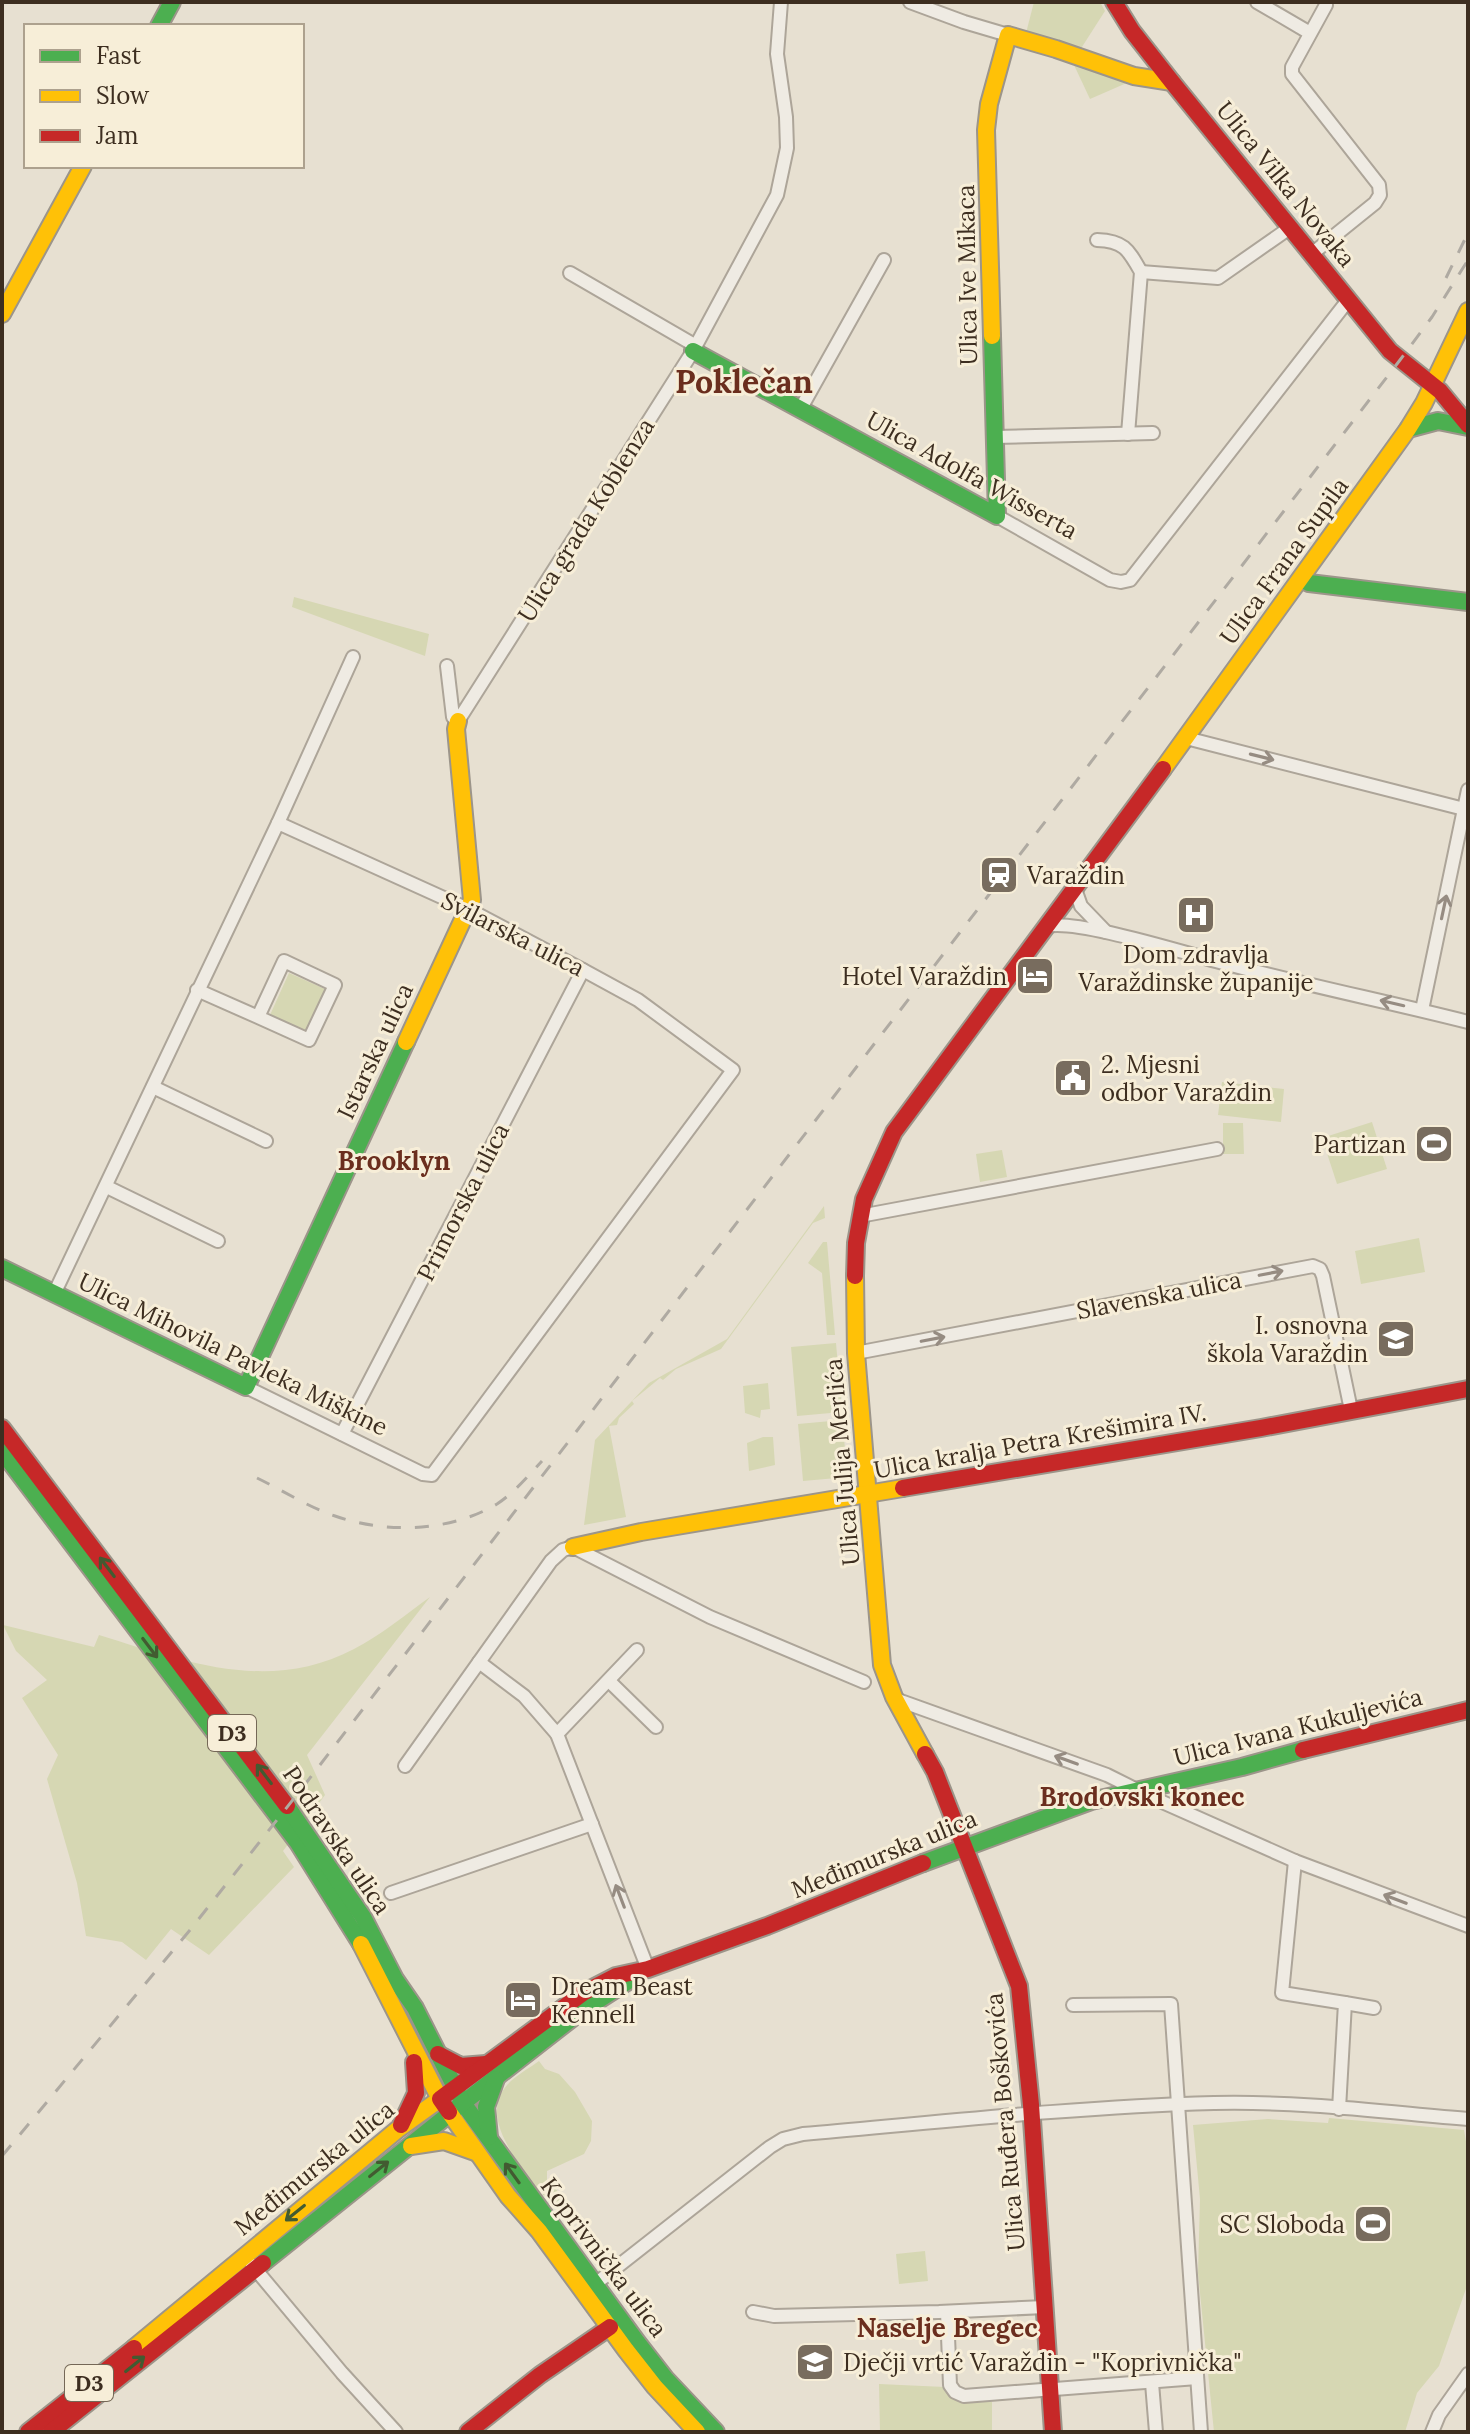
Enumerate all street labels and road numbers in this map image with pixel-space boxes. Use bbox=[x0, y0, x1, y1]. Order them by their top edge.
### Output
street label: Ulica Vilka Novaka bbox=[1210, 95, 1362, 273]
street label: Ulica Ive Mikaca bbox=[950, 184, 984, 366]
street label: Ulica Adolfa Wisserta bbox=[861, 404, 1083, 546]
street label: Ulica grada Koblenza bbox=[511, 412, 661, 628]
street label: Ulica Frana Supila bbox=[1213, 471, 1355, 651]
street label: Svilarska ulica bbox=[436, 885, 590, 983]
street label: Istarska ulica bbox=[330, 978, 420, 1124]
street label: Primorska ulica bbox=[410, 1118, 516, 1286]
street label: Slavenska ulica bbox=[1074, 1264, 1244, 1326]
street label: Ulica Mihovila Pavleka Miškine bbox=[73, 1265, 393, 1443]
street label: Ulica Julija Merlića bbox=[818, 1357, 866, 1567]
street label: Ulica kralja Petra Krešimira IV. bbox=[871, 1396, 1209, 1486]
street label: Ulica Ivana Kukuljevića bbox=[1170, 1681, 1426, 1773]
road number: D3 bbox=[208, 1715, 256, 1751]
street label: Podravska ulica bbox=[276, 1760, 398, 1920]
street label: Međimurska ulica bbox=[787, 1803, 981, 1905]
street label: Ulica Ruđera Boškovića bbox=[978, 1992, 1032, 2252]
street label: Međimurska ulica bbox=[228, 2094, 400, 2242]
street label: Koprivnička ulica bbox=[534, 2171, 674, 2343]
road number: D3 bbox=[65, 2365, 113, 2401]

